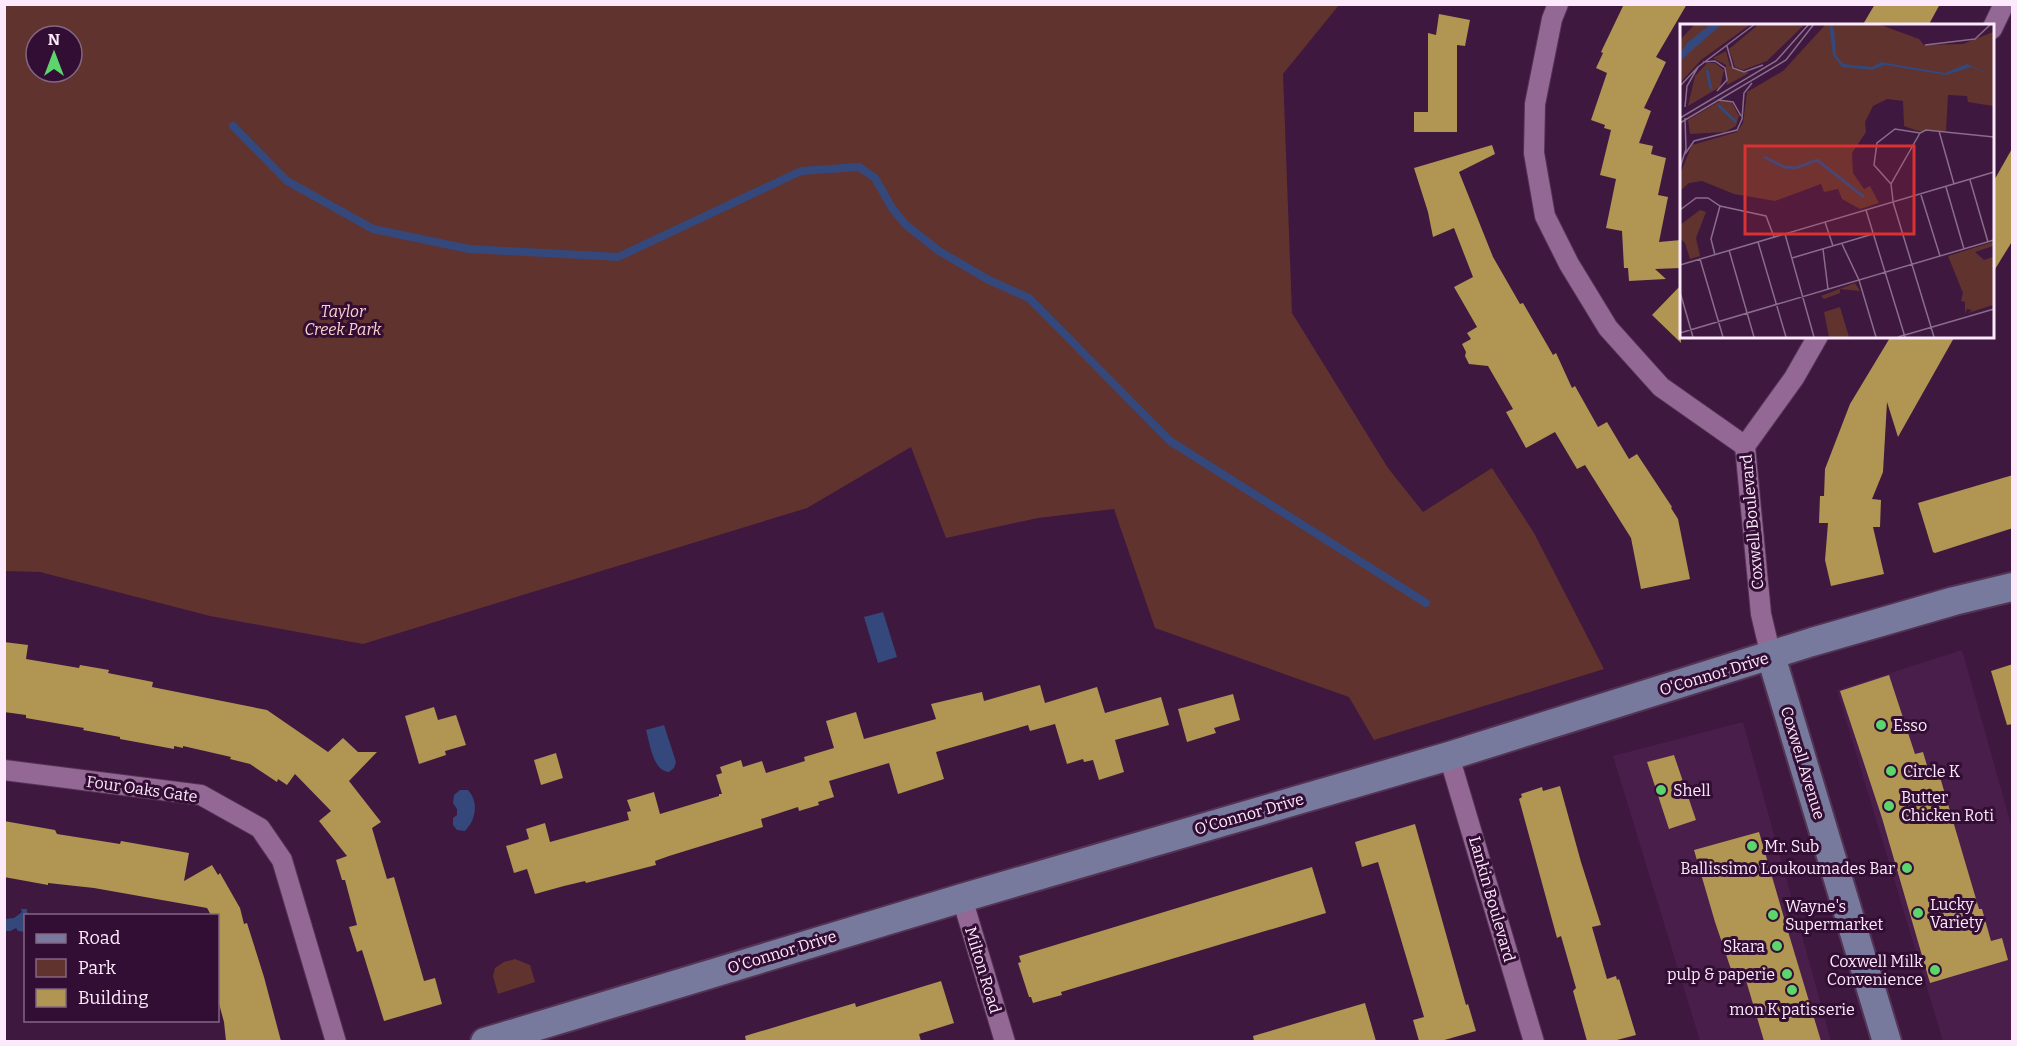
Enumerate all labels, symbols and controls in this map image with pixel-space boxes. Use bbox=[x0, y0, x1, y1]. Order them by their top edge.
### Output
north arrow bbox=[24, 24, 84, 84]
inset map bbox=[1680, 24, 1993, 338]
text: N bbox=[48, 30, 60, 49]
park label: Taylor Creek Park bbox=[305, 302, 382, 339]
street label: Coxwell Boulevard bbox=[1737, 453, 1767, 591]
street label: O'Connor Drive bbox=[1657, 648, 1771, 700]
street label: Coxwell Avenue bbox=[1777, 704, 1829, 822]
place label: Esso bbox=[1893, 716, 1927, 735]
marker: Esso bbox=[1874, 718, 1888, 732]
place label: Circle K bbox=[1903, 762, 1961, 781]
marker: Circle K bbox=[1884, 764, 1898, 778]
street label: Four Oaks Gate bbox=[85, 772, 199, 806]
place label: Shell bbox=[1673, 781, 1711, 800]
marker: Shell bbox=[1654, 783, 1668, 797]
place label: Butter Chicken Roti bbox=[1901, 788, 1994, 825]
street label: O'Connor Drive bbox=[1192, 789, 1306, 839]
marker: Butter Chicken Roti bbox=[1882, 799, 1896, 813]
street label: Lankin Boulevard bbox=[1465, 834, 1519, 964]
place label: Mr. Sub bbox=[1764, 837, 1819, 856]
marker: Mr. Sub bbox=[1745, 839, 1759, 853]
place label: Ballissimo Loukoumades Bar bbox=[1680, 859, 1895, 878]
marker: Ballissimo Loukoumades Bar bbox=[1900, 861, 1914, 875]
place label: Lucky Variety bbox=[1930, 895, 1984, 932]
place label: Wayne's Supermarket bbox=[1785, 897, 1883, 934]
marker: Lucky Variety bbox=[1911, 906, 1925, 920]
marker: Wayne's Supermarket bbox=[1766, 908, 1780, 922]
legend bbox=[24, 914, 219, 1022]
street label: Milton Road bbox=[961, 924, 1005, 1016]
street label: O'Connor Drive bbox=[725, 926, 839, 978]
text: Road bbox=[78, 927, 121, 949]
place label: Skara bbox=[1723, 937, 1765, 956]
marker: Skara bbox=[1770, 939, 1784, 953]
place label: Coxwell Milk Convenience bbox=[1827, 952, 1923, 989]
text: Park bbox=[78, 957, 117, 979]
marker: Coxwell Milk Convenience bbox=[1928, 963, 1942, 977]
place label: pulp & paperie bbox=[1667, 965, 1775, 984]
marker: pulp & paperie bbox=[1780, 967, 1794, 981]
marker: mon K patisserie bbox=[1785, 983, 1799, 997]
text: Building bbox=[78, 987, 149, 1009]
place label: mon K patisserie bbox=[1729, 1000, 1855, 1019]

